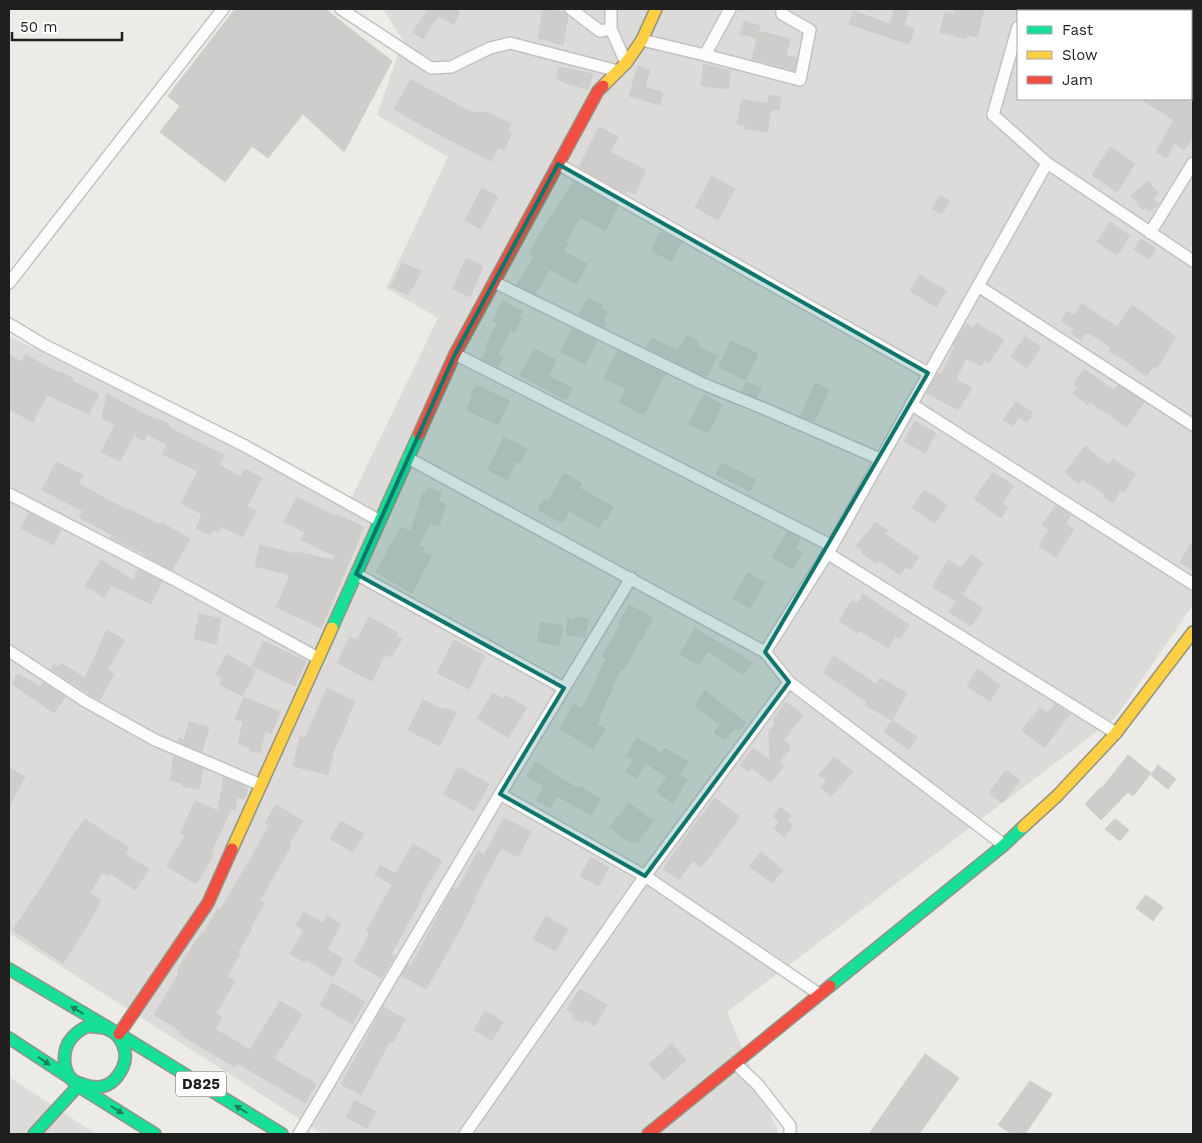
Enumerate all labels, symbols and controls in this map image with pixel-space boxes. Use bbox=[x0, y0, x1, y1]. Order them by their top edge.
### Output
scale bar bbox=[12, 10, 122, 42]
legend bbox=[1017, 10, 1192, 100]
text: 50 m bbox=[20, 18, 57, 36]
text: Fast bbox=[1062, 21, 1094, 39]
text: Slow bbox=[1062, 46, 1098, 64]
text: Jam bbox=[1062, 71, 1093, 89]
one-way arrow bbox=[70, 1005, 83, 1014]
one-way arrow bbox=[37, 1056, 51, 1066]
road number: D825 bbox=[176, 1072, 226, 1096]
one-way arrow bbox=[234, 1104, 247, 1113]
one-way arrow bbox=[110, 1105, 123, 1115]

